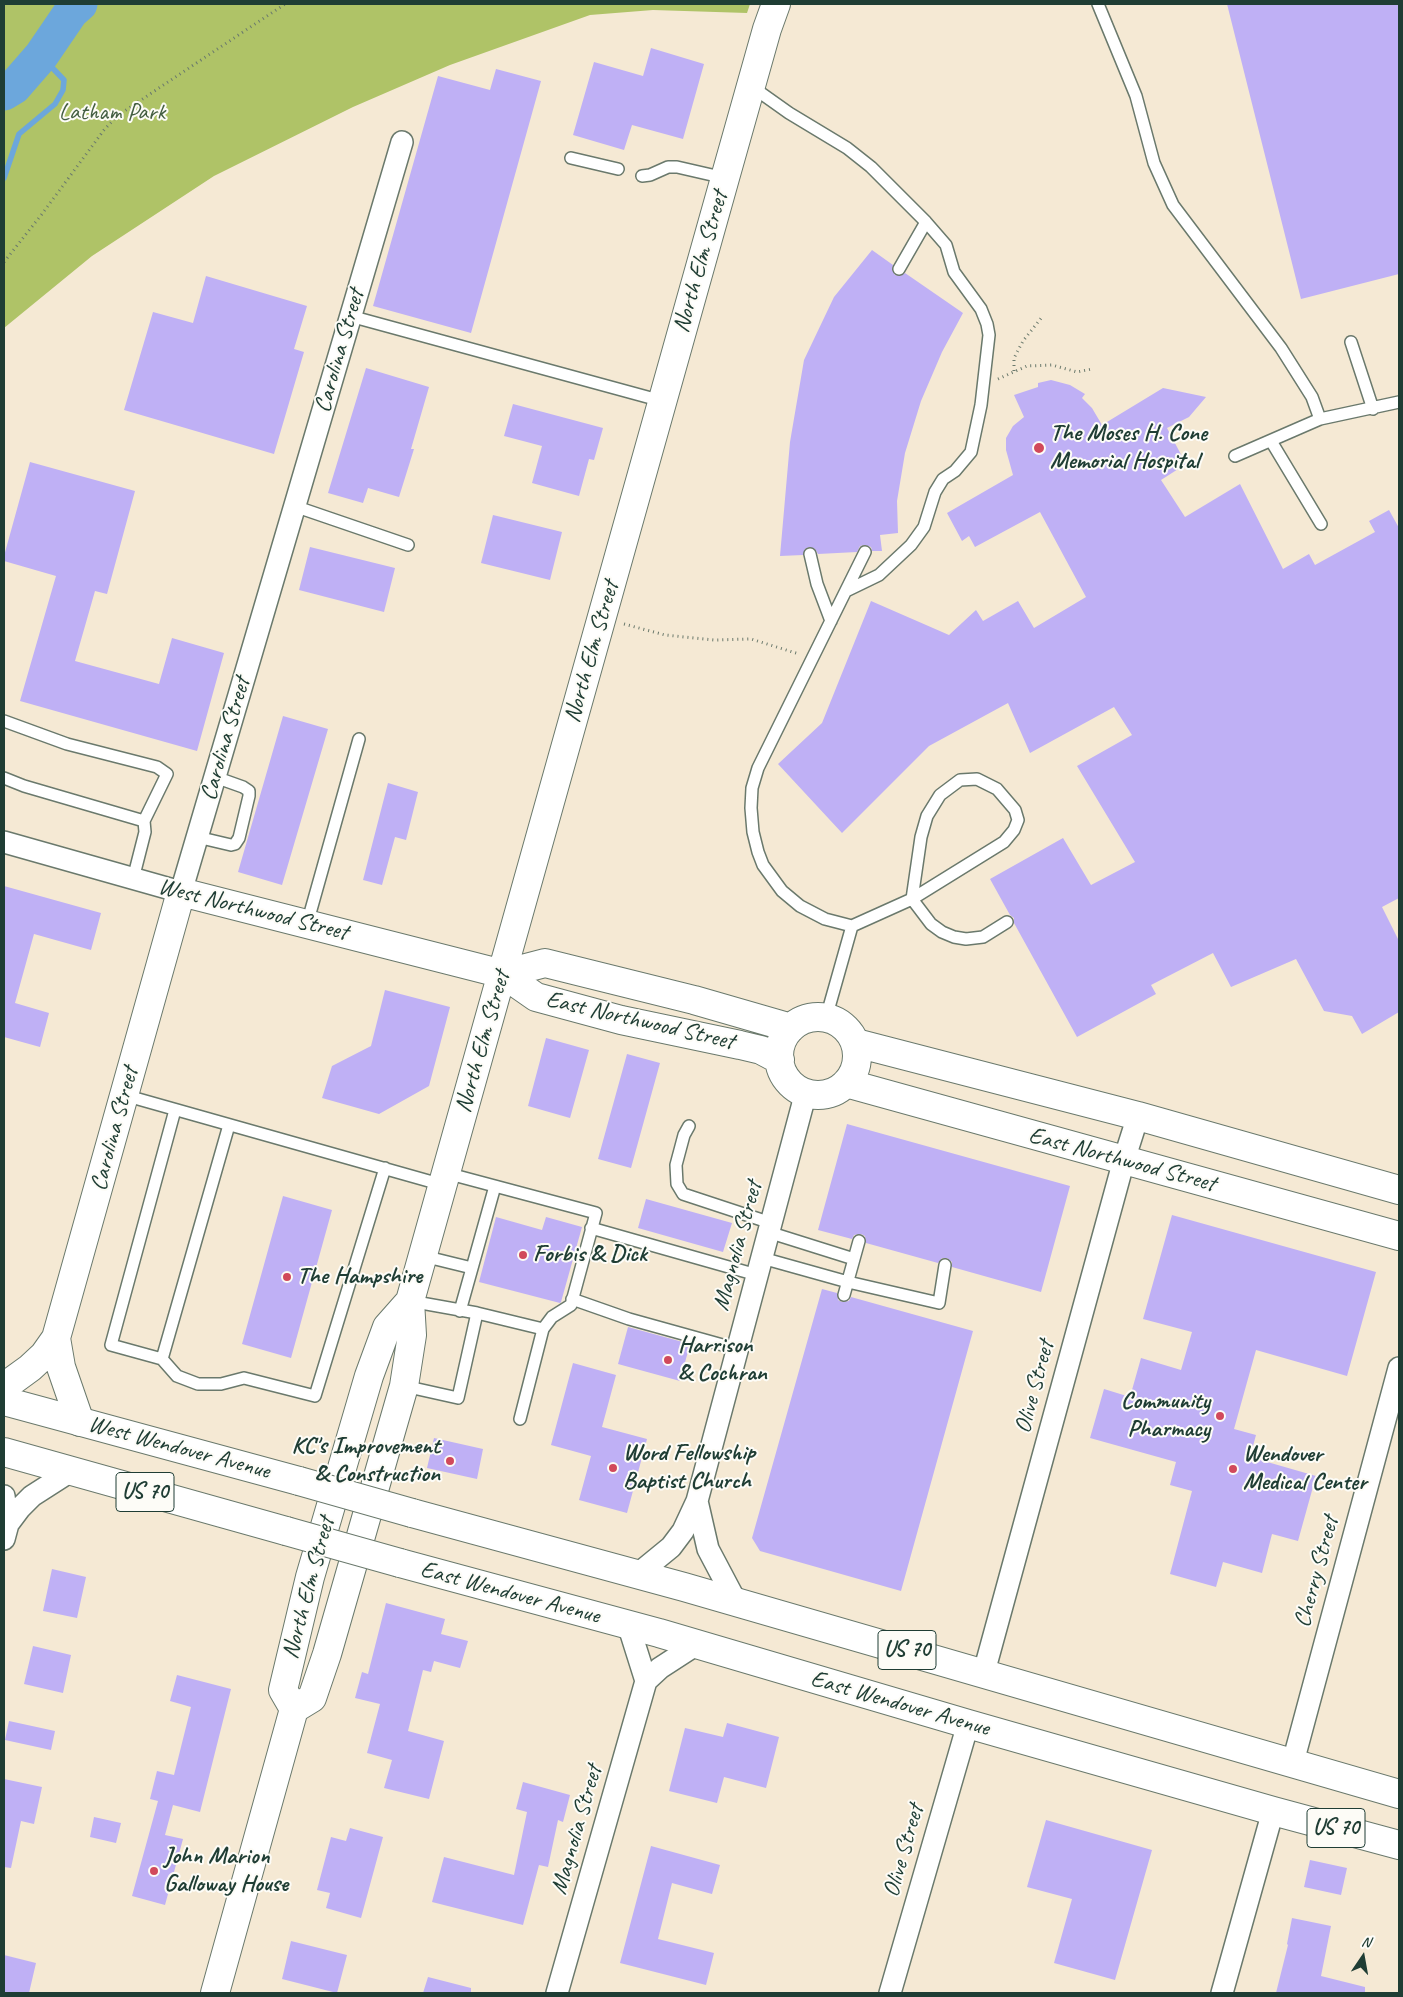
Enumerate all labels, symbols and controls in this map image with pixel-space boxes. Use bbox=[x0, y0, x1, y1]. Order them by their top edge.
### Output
park label: Latham Park bbox=[59, 99, 165, 127]
street label: North Elm Street bbox=[667, 188, 735, 336]
street label: Carolina Street bbox=[309, 286, 371, 416]
place label: The Moses H. Cone Memorial Hospital bbox=[1050, 420, 1207, 476]
marker: The Moses H. Cone Memorial Hospital bbox=[1032, 441, 1046, 455]
street label: North Elm Street bbox=[558, 578, 626, 726]
street label: Carolina Street bbox=[195, 674, 257, 804]
street label: West Northwood Street bbox=[155, 873, 351, 947]
street label: North Elm Street bbox=[449, 968, 517, 1116]
street label: East Northwood Street bbox=[543, 985, 737, 1057]
street label: Carolina Street bbox=[85, 1064, 145, 1194]
street label: East Northwood Street bbox=[1025, 1121, 1219, 1199]
street label: Magnolia Street bbox=[707, 1178, 769, 1314]
place label: Forbis & Dick bbox=[533, 1241, 647, 1269]
marker: Forbis & Dick bbox=[517, 1249, 529, 1261]
place label: The Hampshire bbox=[297, 1263, 422, 1291]
marker: The Hampshire bbox=[281, 1271, 293, 1283]
place label: Harrison & Cochran bbox=[678, 1332, 767, 1388]
street label: Olive Street bbox=[1009, 1338, 1061, 1436]
marker: Harrison & Cochran bbox=[662, 1354, 674, 1366]
place label: Community Pharmacy bbox=[1121, 1388, 1210, 1444]
street label: West Wendover Avenue bbox=[85, 1410, 273, 1486]
marker: Community Pharmacy bbox=[1214, 1410, 1226, 1422]
place label: KC's Improvement & Construction bbox=[291, 1433, 440, 1489]
place label: Word Fellowship Baptist Church bbox=[623, 1440, 755, 1496]
place label: Wendover Medical Center bbox=[1243, 1441, 1367, 1497]
marker: KC's Improvement & Construction bbox=[444, 1455, 456, 1467]
marker: Word Fellowship Baptist Church bbox=[607, 1462, 619, 1474]
marker: Wendover Medical Center bbox=[1227, 1463, 1239, 1475]
road number: US 70 bbox=[116, 1472, 174, 1511]
street label: Cherry Street bbox=[1288, 1513, 1346, 1631]
street label: North Elm Street bbox=[276, 1514, 342, 1662]
street label: East Wendover Avenue bbox=[417, 1555, 603, 1631]
road number: US 70 bbox=[878, 1630, 936, 1670]
street label: East Wendover Avenue bbox=[807, 1665, 993, 1743]
street label: Magnolia Street bbox=[545, 1762, 609, 1898]
street label: Olive Street bbox=[877, 1801, 931, 1901]
road number: US 70 bbox=[1307, 1809, 1365, 1848]
place label: John Marion Galloway House bbox=[164, 1843, 288, 1899]
marker: John Marion Galloway House bbox=[148, 1865, 160, 1877]
north arrow bbox=[1338, 1932, 1388, 1982]
text: N bbox=[1360, 1933, 1372, 1951]

